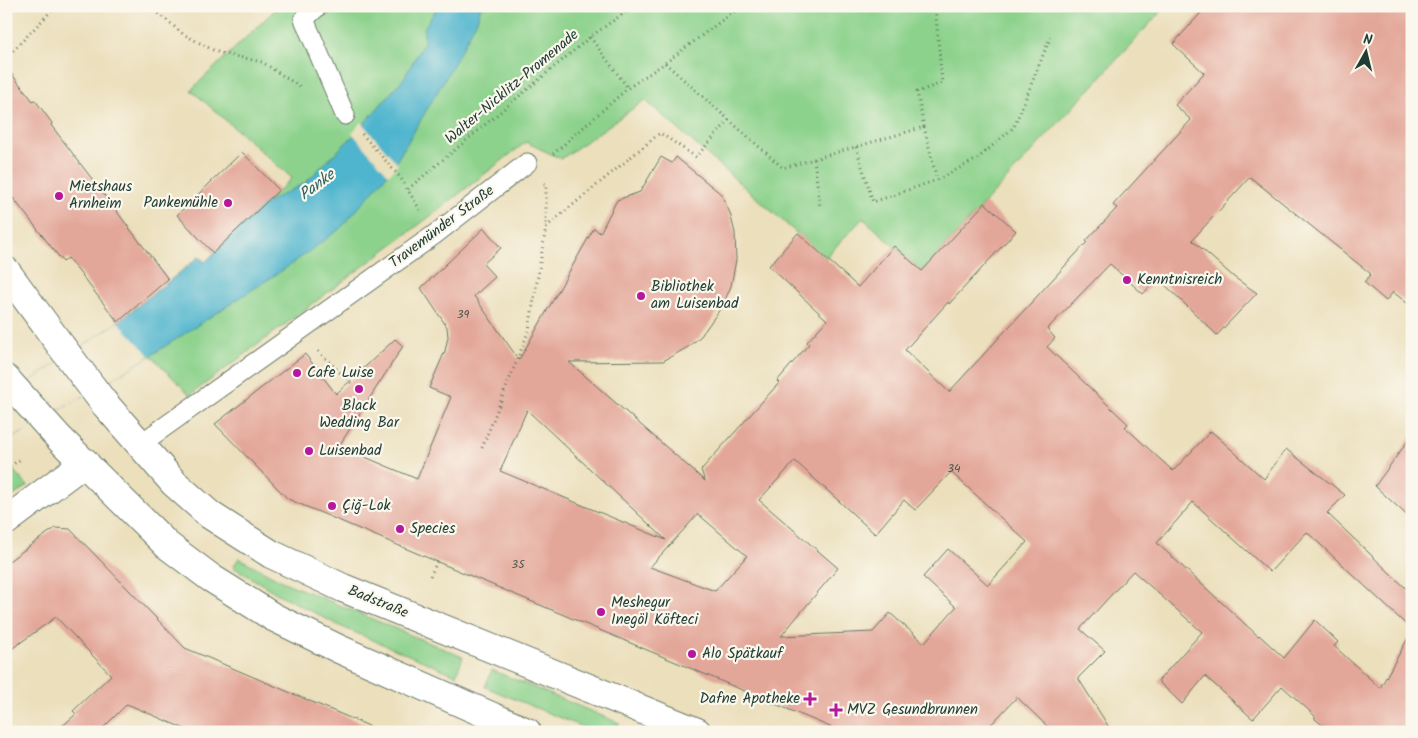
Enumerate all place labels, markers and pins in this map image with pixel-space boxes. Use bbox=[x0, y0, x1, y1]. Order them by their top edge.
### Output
place label: Mietshaus Arnheim bbox=[69, 175, 133, 216]
marker: Mietshaus Arnheim bbox=[53, 190, 65, 202]
place label: Pankemühle bbox=[143, 191, 218, 215]
marker: Pankemühle bbox=[222, 197, 234, 209]
place label: Kenntnisreich bbox=[1137, 268, 1222, 292]
marker: Kenntnisreich bbox=[1121, 274, 1133, 286]
place label: Bibliothek am Luisenbad bbox=[651, 275, 739, 316]
marker: Bibliothek am Luisenbad bbox=[635, 290, 647, 302]
place label: Cafe Luise bbox=[307, 361, 374, 385]
marker: Cafe Luise bbox=[291, 367, 303, 379]
marker: Black Wedding Bar bbox=[353, 383, 365, 395]
place label: Black Wedding Bar bbox=[319, 394, 400, 435]
place label: Luisenbad bbox=[319, 439, 382, 463]
marker: Luisenbad bbox=[303, 445, 315, 457]
place label: Çiğ-Lok bbox=[342, 494, 392, 518]
marker: Çiğ-Lok bbox=[326, 500, 338, 512]
place label: Species bbox=[410, 517, 456, 541]
marker: Species bbox=[394, 523, 406, 535]
place label: Meshegur Inegöl Köfteci bbox=[611, 591, 700, 632]
marker: Meshegur Inegöl Köfteci bbox=[595, 606, 607, 618]
place label: Alo Spätkauf bbox=[702, 642, 784, 666]
marker: Alo Spätkauf bbox=[686, 648, 698, 660]
place label: Dafne Apotheke bbox=[699, 687, 800, 711]
marker: Dafne Apotheke bbox=[804, 693, 816, 705]
place label: MVZ Gesundbrunnen bbox=[847, 698, 978, 722]
marker: MVZ Gesundbrunnen bbox=[829, 703, 843, 717]

